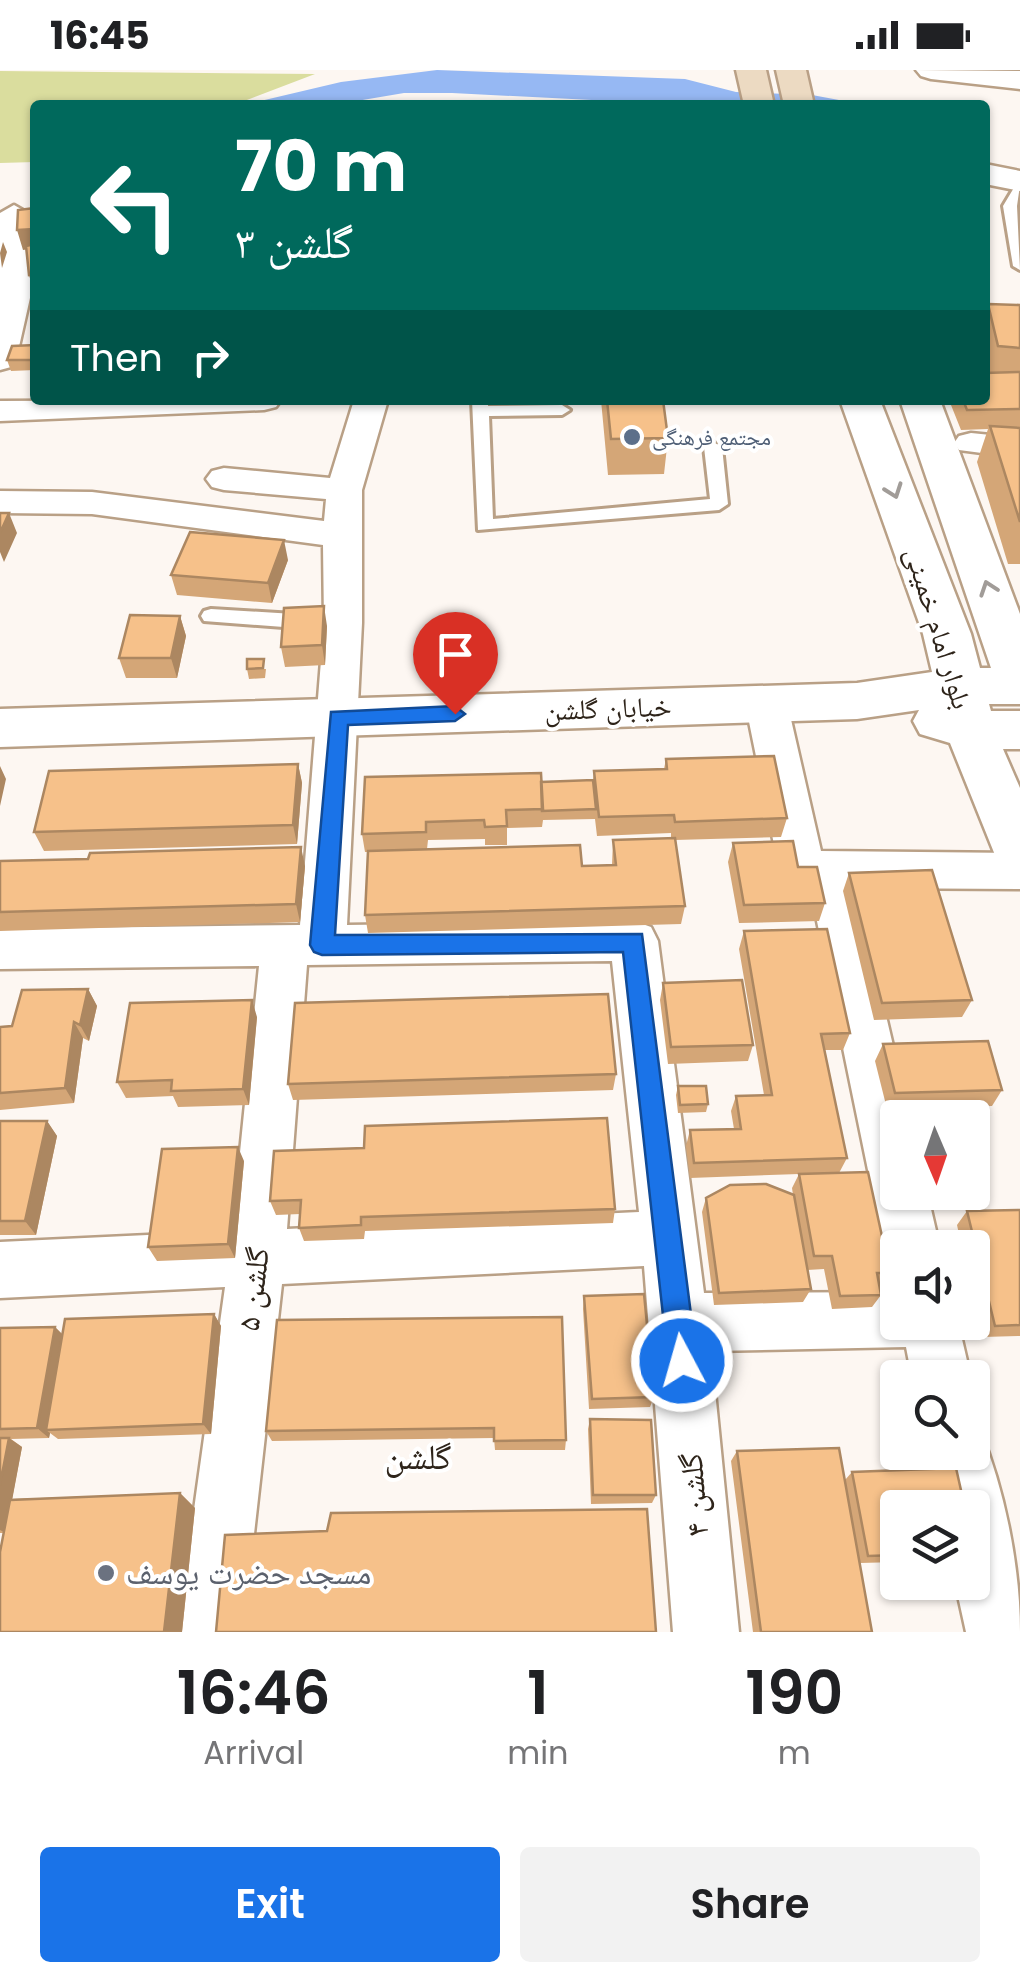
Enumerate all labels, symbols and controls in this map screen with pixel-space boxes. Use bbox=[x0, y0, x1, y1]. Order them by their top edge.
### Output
text: 16:45 bbox=[50, 9, 150, 62]
text: 70 m bbox=[235, 117, 407, 216]
icon: left bbox=[70, 140, 200, 270]
text: گلشن ۳ bbox=[235, 211, 353, 274]
icon: right bbox=[183, 330, 238, 385]
text: Then bbox=[70, 331, 163, 384]
place label: مجتمع فرهنگی bbox=[652, 422, 771, 453]
marker: مجتمع فرهنگی bbox=[621, 426, 643, 448]
one-way arrow bbox=[882, 482, 903, 499]
street label: بلوار امام خمینی bbox=[895, 543, 982, 714]
one-way arrow bbox=[979, 580, 1000, 597]
pin bbox=[413, 612, 498, 715]
icon: arrive bbox=[428, 627, 483, 682]
street label: خیابان گلشن bbox=[544, 687, 672, 730]
north arrow bbox=[880, 1100, 990, 1210]
map controls bbox=[880, 1100, 990, 1600]
button: sound bbox=[880, 1230, 990, 1340]
street label: گلشن ۵ bbox=[225, 1245, 280, 1333]
position arrow bbox=[630, 1309, 734, 1413]
button: search bbox=[880, 1360, 990, 1470]
district label: گلشن bbox=[385, 1432, 451, 1481]
street label: گلشن ۴ bbox=[667, 1451, 720, 1539]
button: layers bbox=[880, 1490, 990, 1600]
place label: مسجد حضرت یوسف bbox=[126, 1550, 371, 1595]
marker: مسجد حضرت یوسف bbox=[95, 1562, 117, 1584]
text: 16:46 bbox=[177, 1651, 331, 1735]
text: 1 bbox=[527, 1651, 549, 1735]
text: 190 bbox=[745, 1651, 843, 1735]
text: Arrival bbox=[203, 1730, 304, 1775]
text: min bbox=[507, 1730, 569, 1775]
text: m bbox=[778, 1730, 811, 1775]
button: Exit bbox=[40, 1847, 500, 1962]
button: Share bbox=[520, 1847, 980, 1962]

